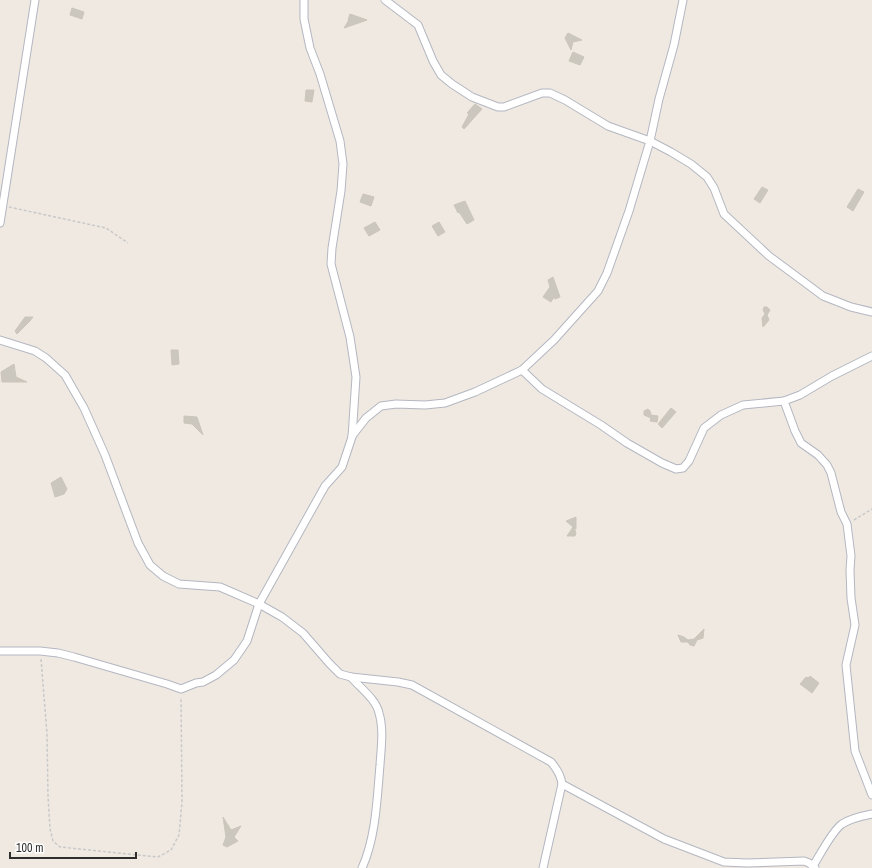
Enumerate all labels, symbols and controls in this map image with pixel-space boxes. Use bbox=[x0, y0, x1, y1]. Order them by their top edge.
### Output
scale bar bbox=[10, 834, 136, 860]
text: 100 m bbox=[16, 840, 43, 856]

